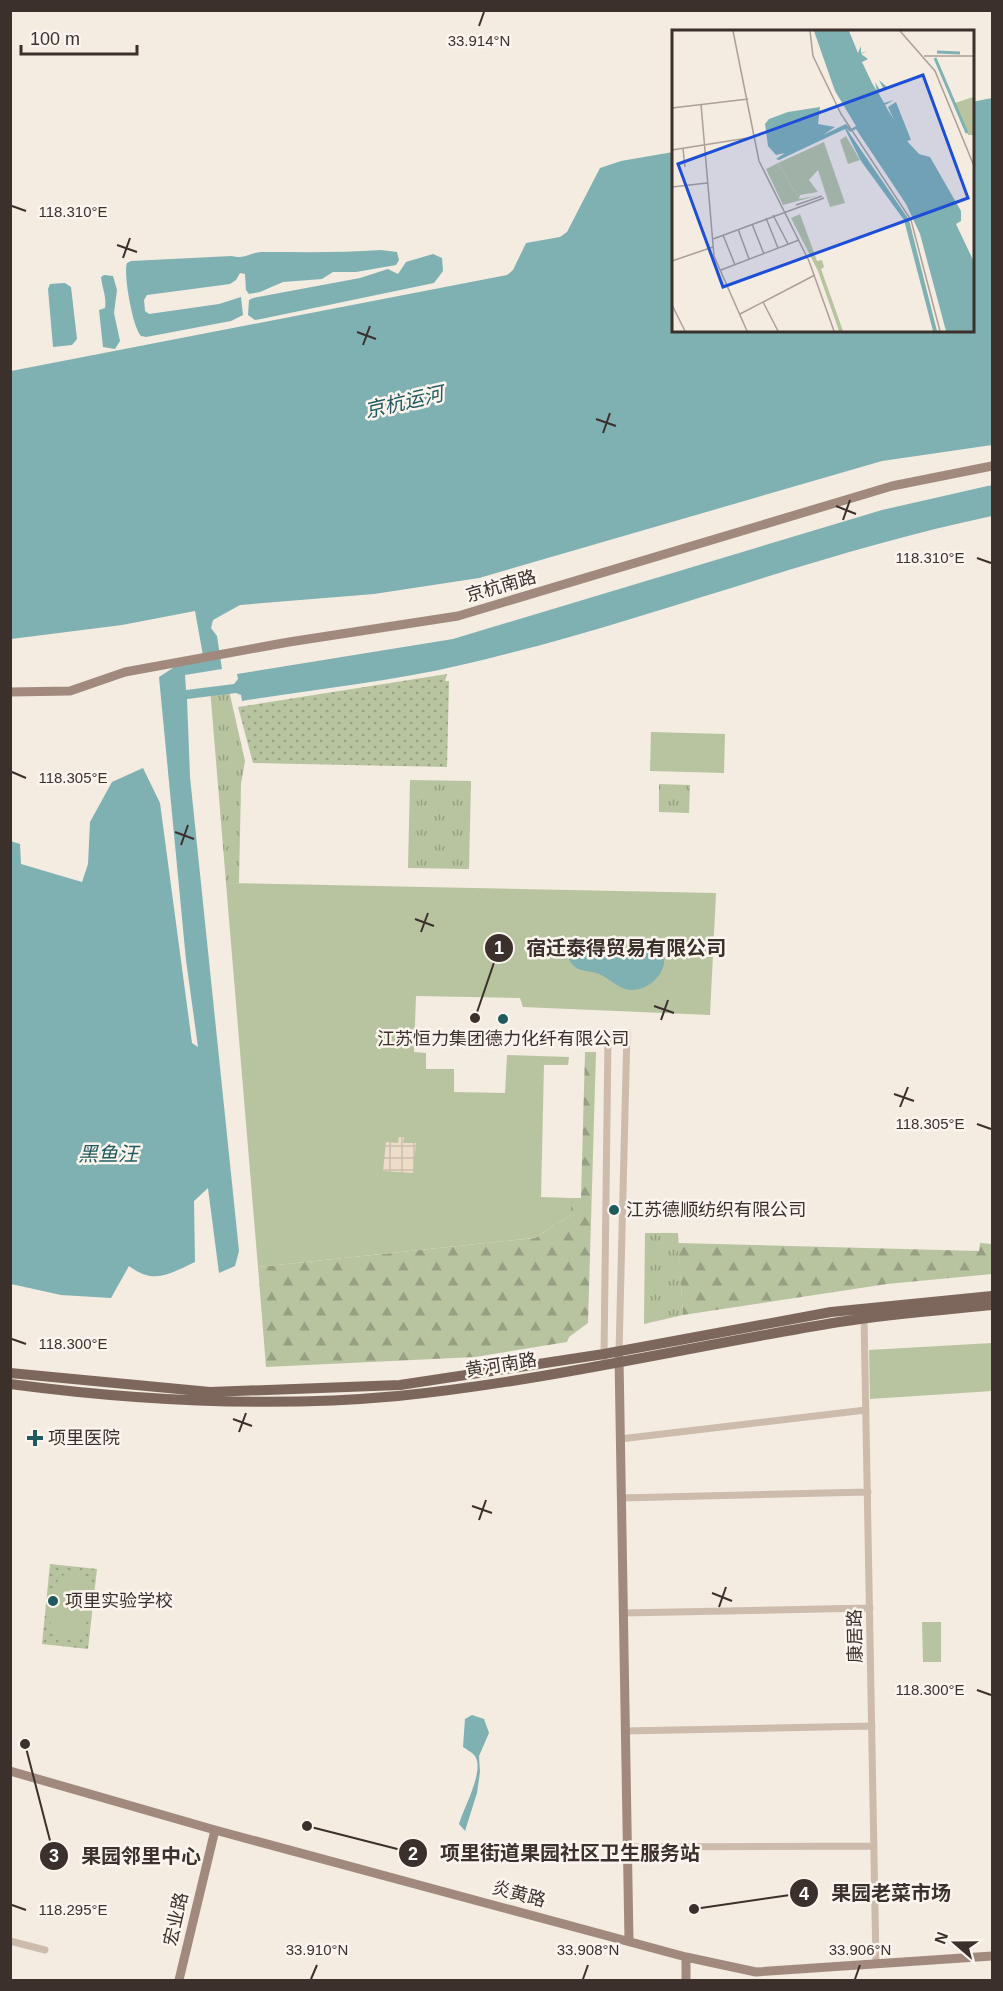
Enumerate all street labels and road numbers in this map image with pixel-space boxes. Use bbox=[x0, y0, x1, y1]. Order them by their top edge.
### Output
street label: 京杭南路 bbox=[464, 566, 538, 606]
street label: 黄河南路 bbox=[464, 1349, 538, 1381]
street label: 康居路 bbox=[845, 1609, 865, 1663]
street label: 炎黄路 bbox=[490, 1877, 548, 1911]
street label: 宏业路 bbox=[160, 1890, 192, 1948]

